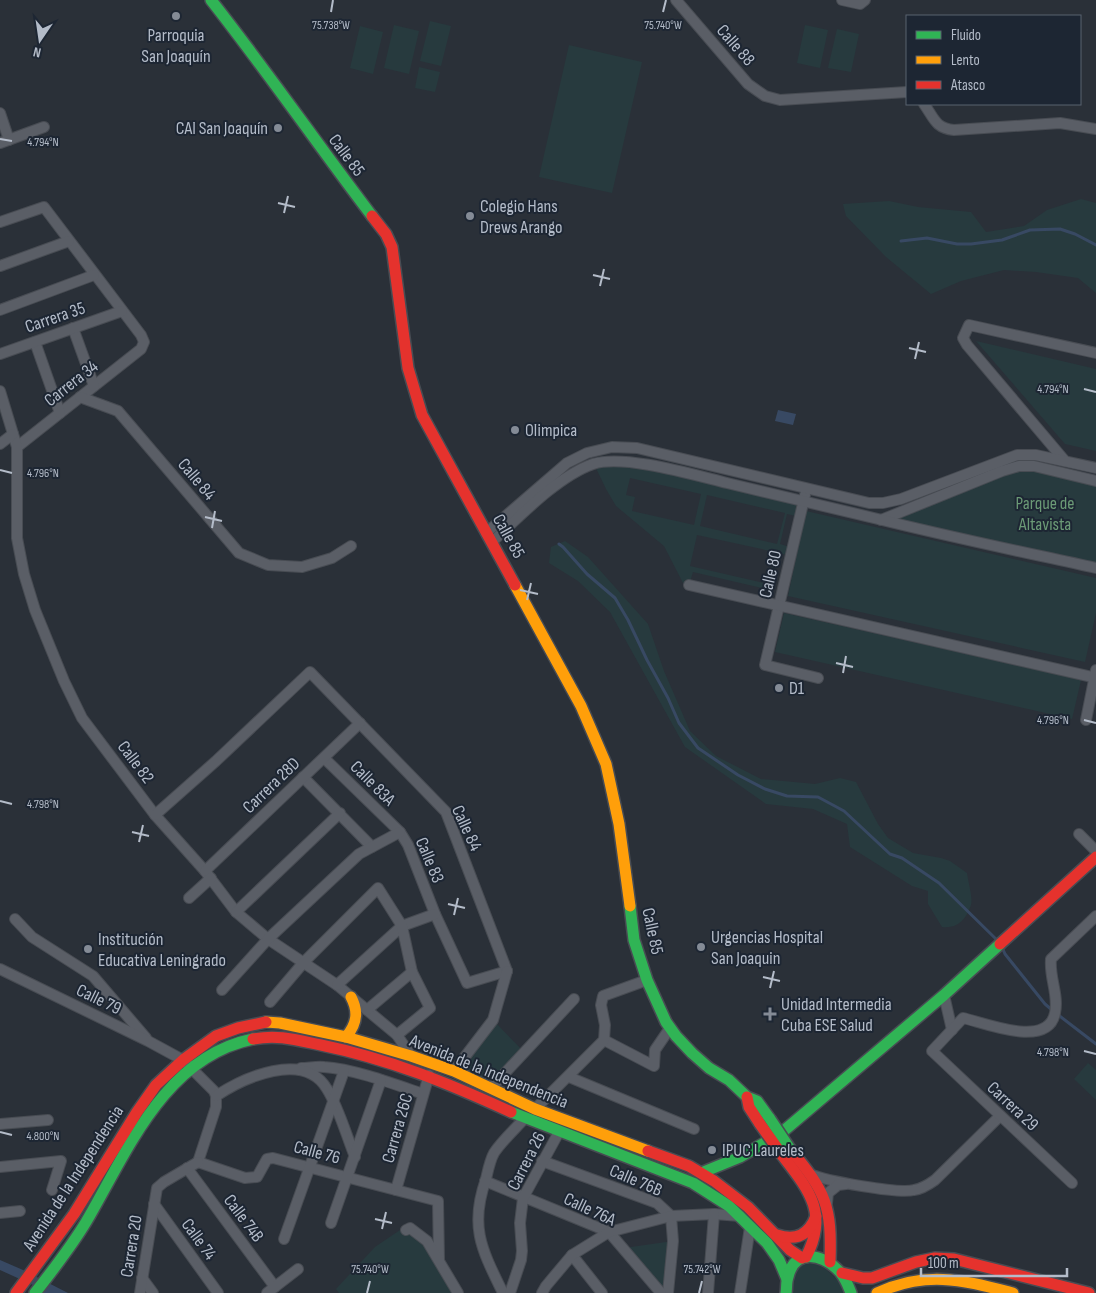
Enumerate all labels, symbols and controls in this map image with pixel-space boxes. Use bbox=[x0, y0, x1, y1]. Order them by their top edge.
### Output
marker: Parroquia San Joaquín bbox=[170, 10, 182, 22]
north arrow bbox=[15, 15, 65, 65]
legend bbox=[906, 15, 1081, 105]
text: 75.738°W bbox=[312, 18, 350, 33]
text: 75.740°W bbox=[644, 18, 682, 33]
street label: Calle 88 bbox=[712, 20, 759, 70]
place label: Parroquia San Joaquín bbox=[141, 25, 211, 67]
text: Fluido bbox=[951, 26, 981, 45]
text: N bbox=[32, 43, 43, 61]
text: Lento bbox=[951, 51, 980, 70]
text: Atasco bbox=[950, 76, 985, 95]
place label: CAI San Joaquín bbox=[176, 118, 268, 139]
marker: CAI San Joaquín bbox=[272, 122, 284, 134]
street label: Calle 85 bbox=[324, 130, 369, 180]
text: 4.794°N bbox=[27, 135, 59, 150]
place label: Colegio Hans Drews Arango bbox=[480, 196, 562, 238]
marker: Colegio Hans Drews Arango bbox=[464, 210, 476, 222]
street label: Carrera 35 bbox=[22, 297, 88, 338]
street label: Carrera 34 bbox=[40, 356, 103, 411]
text: 4.794°N bbox=[1037, 382, 1069, 397]
place label: Olimpica bbox=[525, 420, 577, 441]
marker: Olimpica bbox=[509, 424, 521, 436]
street label: Calle 84 bbox=[173, 454, 220, 505]
text: 4.796°N bbox=[27, 466, 59, 481]
park label: Parque de Altavista bbox=[1015, 493, 1075, 535]
street label: Calle 85 bbox=[488, 510, 529, 562]
street label: Calle 80 bbox=[755, 548, 786, 600]
place label: D1 bbox=[789, 678, 805, 699]
marker: D1 bbox=[773, 682, 785, 694]
text: 4.796°N bbox=[1037, 713, 1069, 728]
street label: Calle 82 bbox=[113, 737, 158, 788]
street label: Carrera 28D bbox=[238, 753, 304, 818]
street label: Calle 83A bbox=[346, 756, 400, 811]
text: 4.798°N bbox=[27, 797, 59, 812]
street label: Calle 84 bbox=[447, 802, 486, 855]
street label: Calle 83 bbox=[411, 834, 449, 886]
street label: Calle 85 bbox=[637, 906, 668, 956]
place label: Urgencias Hospital San Joaquin bbox=[711, 927, 823, 969]
place label: Institución Educativa Leningrado bbox=[98, 929, 226, 971]
marker: Urgencias Hospital San Joaquin bbox=[695, 941, 707, 953]
marker: Institución Educativa Leningrado bbox=[82, 943, 94, 955]
street label: Calle 79 bbox=[73, 980, 125, 1019]
place label: Unidad Intermedia Cuba ESE Salud bbox=[781, 994, 892, 1036]
marker: Unidad Intermedia Cuba ESE Salud bbox=[763, 1007, 777, 1021]
street label: Avenida de la Independencia bbox=[406, 1030, 571, 1113]
text: 4.798°N bbox=[1037, 1045, 1069, 1060]
street label: Carrera 29 bbox=[983, 1077, 1043, 1135]
street label: Carrera 26C bbox=[378, 1091, 417, 1165]
street label: Avenida de la Independencia bbox=[18, 1102, 128, 1256]
street label: Carrera 26 bbox=[503, 1128, 550, 1194]
text: 4.800°N bbox=[27, 1129, 59, 1144]
street label: Calle 76 bbox=[291, 1136, 343, 1169]
place label: IPUC Laureles bbox=[722, 1140, 804, 1161]
marker: IPUC Laureles bbox=[706, 1144, 718, 1156]
street label: Calle 76B bbox=[606, 1160, 665, 1201]
street label: Calle 76A bbox=[560, 1188, 619, 1231]
street label: Calle 74B bbox=[219, 1190, 268, 1246]
street label: Carrera 20 bbox=[116, 1213, 147, 1279]
street label: Calle 74 bbox=[177, 1215, 221, 1264]
scale bar bbox=[921, 1246, 1067, 1278]
text: 100 m bbox=[928, 1254, 959, 1273]
text: 75.740°W bbox=[351, 1262, 389, 1277]
text: 75.742°W bbox=[683, 1262, 721, 1277]

